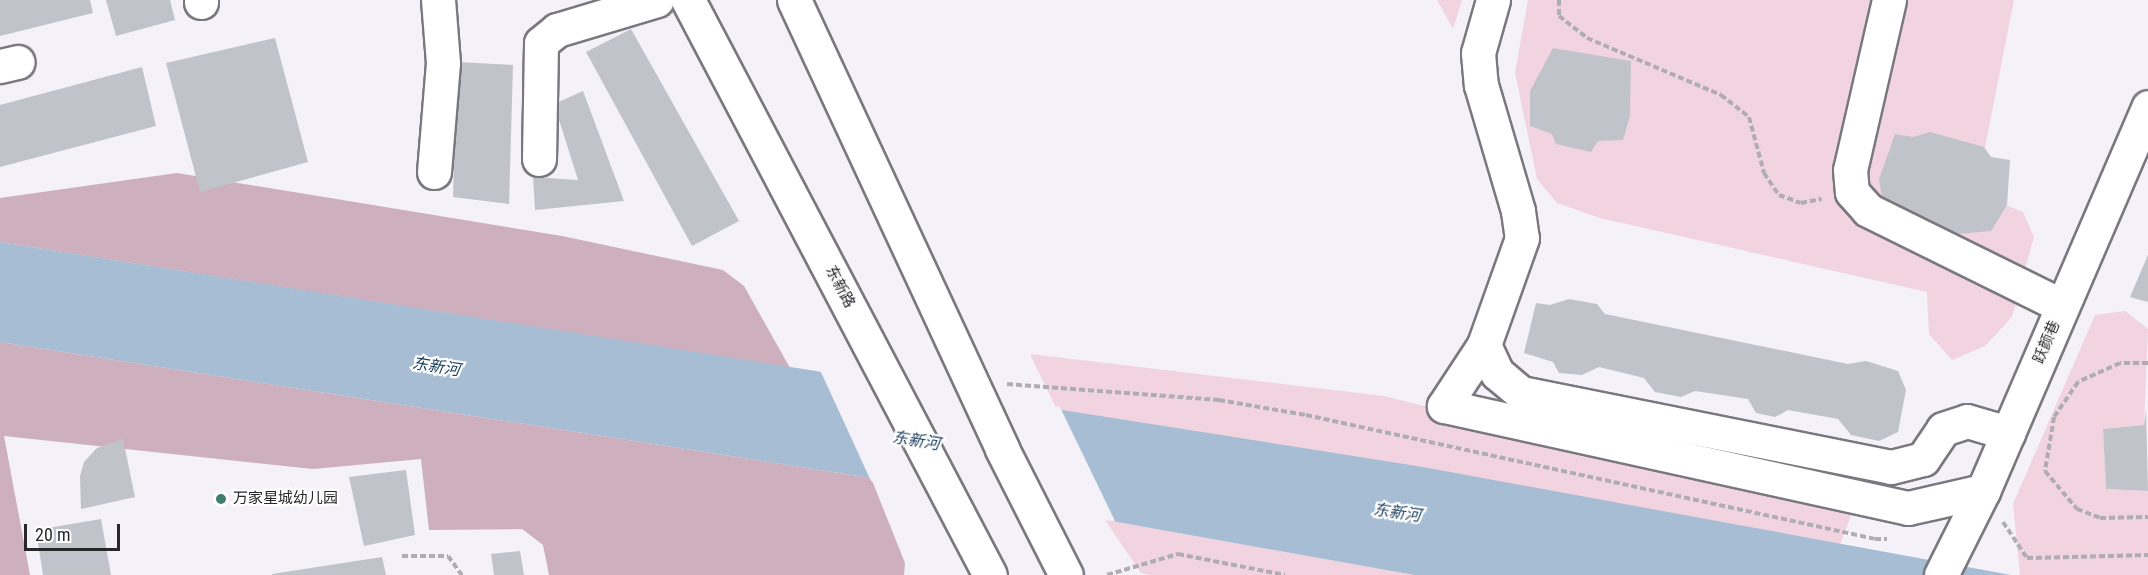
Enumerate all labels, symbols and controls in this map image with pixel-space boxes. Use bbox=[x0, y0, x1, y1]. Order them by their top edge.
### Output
street label: 东新路 bbox=[821, 263, 859, 311]
street label: 跃颜巷 bbox=[2030, 318, 2064, 366]
water label: 东新河 bbox=[411, 354, 461, 380]
water label: 东新河 bbox=[891, 428, 941, 454]
place label: 万家星城幼儿园 bbox=[233, 490, 338, 508]
marker: 万家星城幼儿园 bbox=[214, 492, 228, 506]
water label: 东新河 bbox=[1372, 500, 1422, 526]
scale bar bbox=[27, 512, 123, 550]
text: 20 m bbox=[35, 524, 70, 545]

